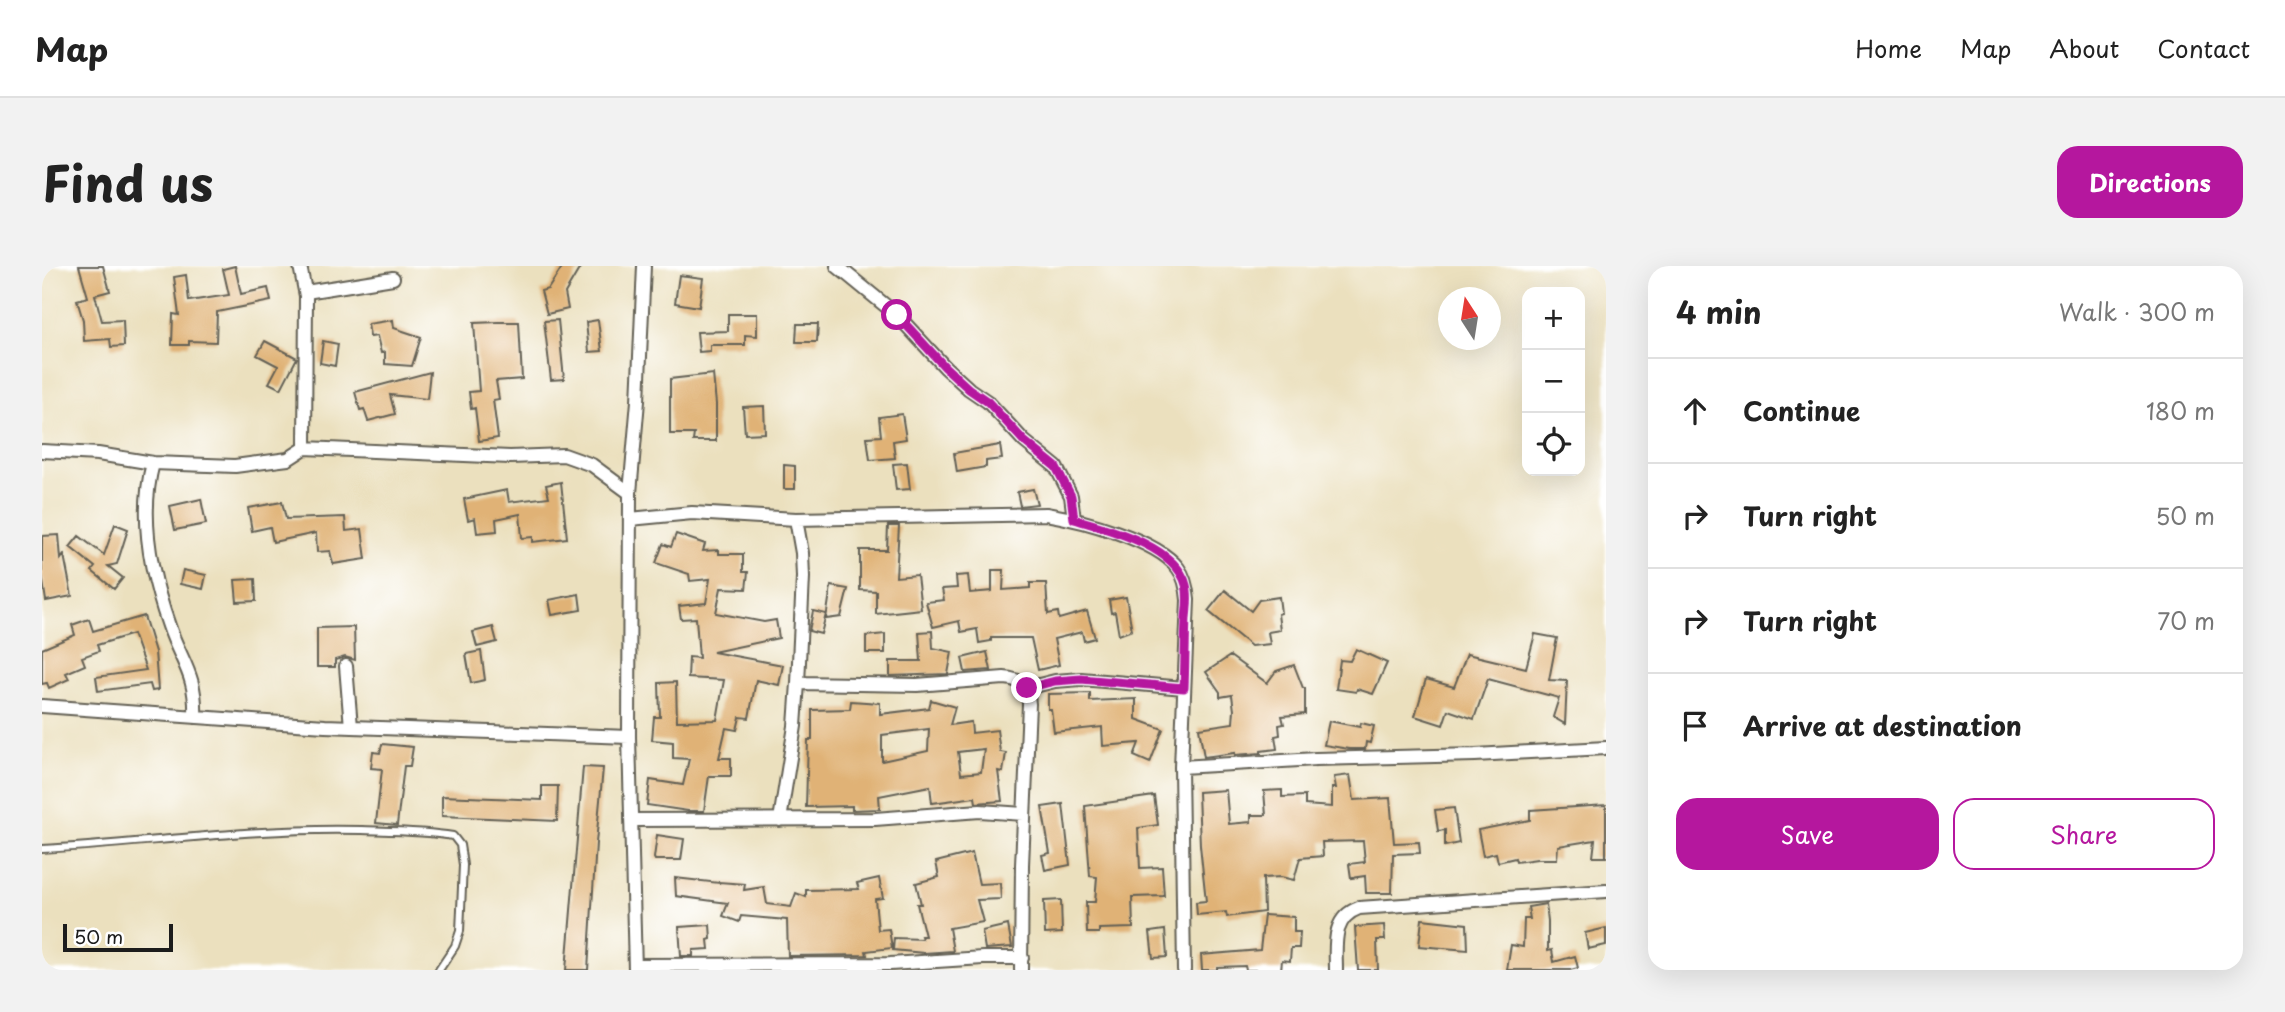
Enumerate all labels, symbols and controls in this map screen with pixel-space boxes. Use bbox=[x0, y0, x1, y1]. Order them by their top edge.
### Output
text: Map bbox=[35, 23, 108, 73]
text: Home bbox=[1855, 30, 1922, 66]
text: Map bbox=[1960, 30, 2011, 66]
text: About bbox=[2049, 30, 2119, 66]
text: Contact bbox=[2157, 30, 2250, 66]
text: Find us bbox=[42, 145, 213, 219]
button: Directions bbox=[2057, 146, 2243, 218]
north arrow bbox=[1438, 287, 1501, 350]
map controls bbox=[1522, 287, 1585, 476]
button: + bbox=[1522, 287, 1585, 350]
text: 4 min bbox=[1676, 289, 1762, 334]
text: Walk · 300 m bbox=[2059, 294, 2215, 329]
route start bbox=[881, 299, 912, 330]
button: − bbox=[1522, 350, 1585, 413]
text: Continue bbox=[1743, 391, 1860, 430]
icon: ahead bbox=[1676, 392, 1714, 430]
text: 180 m bbox=[2146, 393, 2215, 428]
button: locate bbox=[1522, 413, 1585, 476]
text: Turn right bbox=[1743, 496, 1877, 535]
icon: right bbox=[1676, 497, 1714, 535]
text: 50 m bbox=[2155, 498, 2215, 533]
text: Turn right bbox=[1743, 601, 1877, 640]
icon: right bbox=[1676, 602, 1714, 640]
text: 70 m bbox=[2157, 603, 2215, 638]
route end bbox=[1011, 672, 1042, 703]
text: Arrive at destination bbox=[1743, 706, 2022, 745]
icon: arrive bbox=[1676, 707, 1714, 745]
button: Save bbox=[1676, 798, 1939, 870]
button: Share bbox=[1953, 798, 2215, 870]
scale bar bbox=[63, 921, 173, 953]
text: 50 m bbox=[74, 922, 123, 950]

